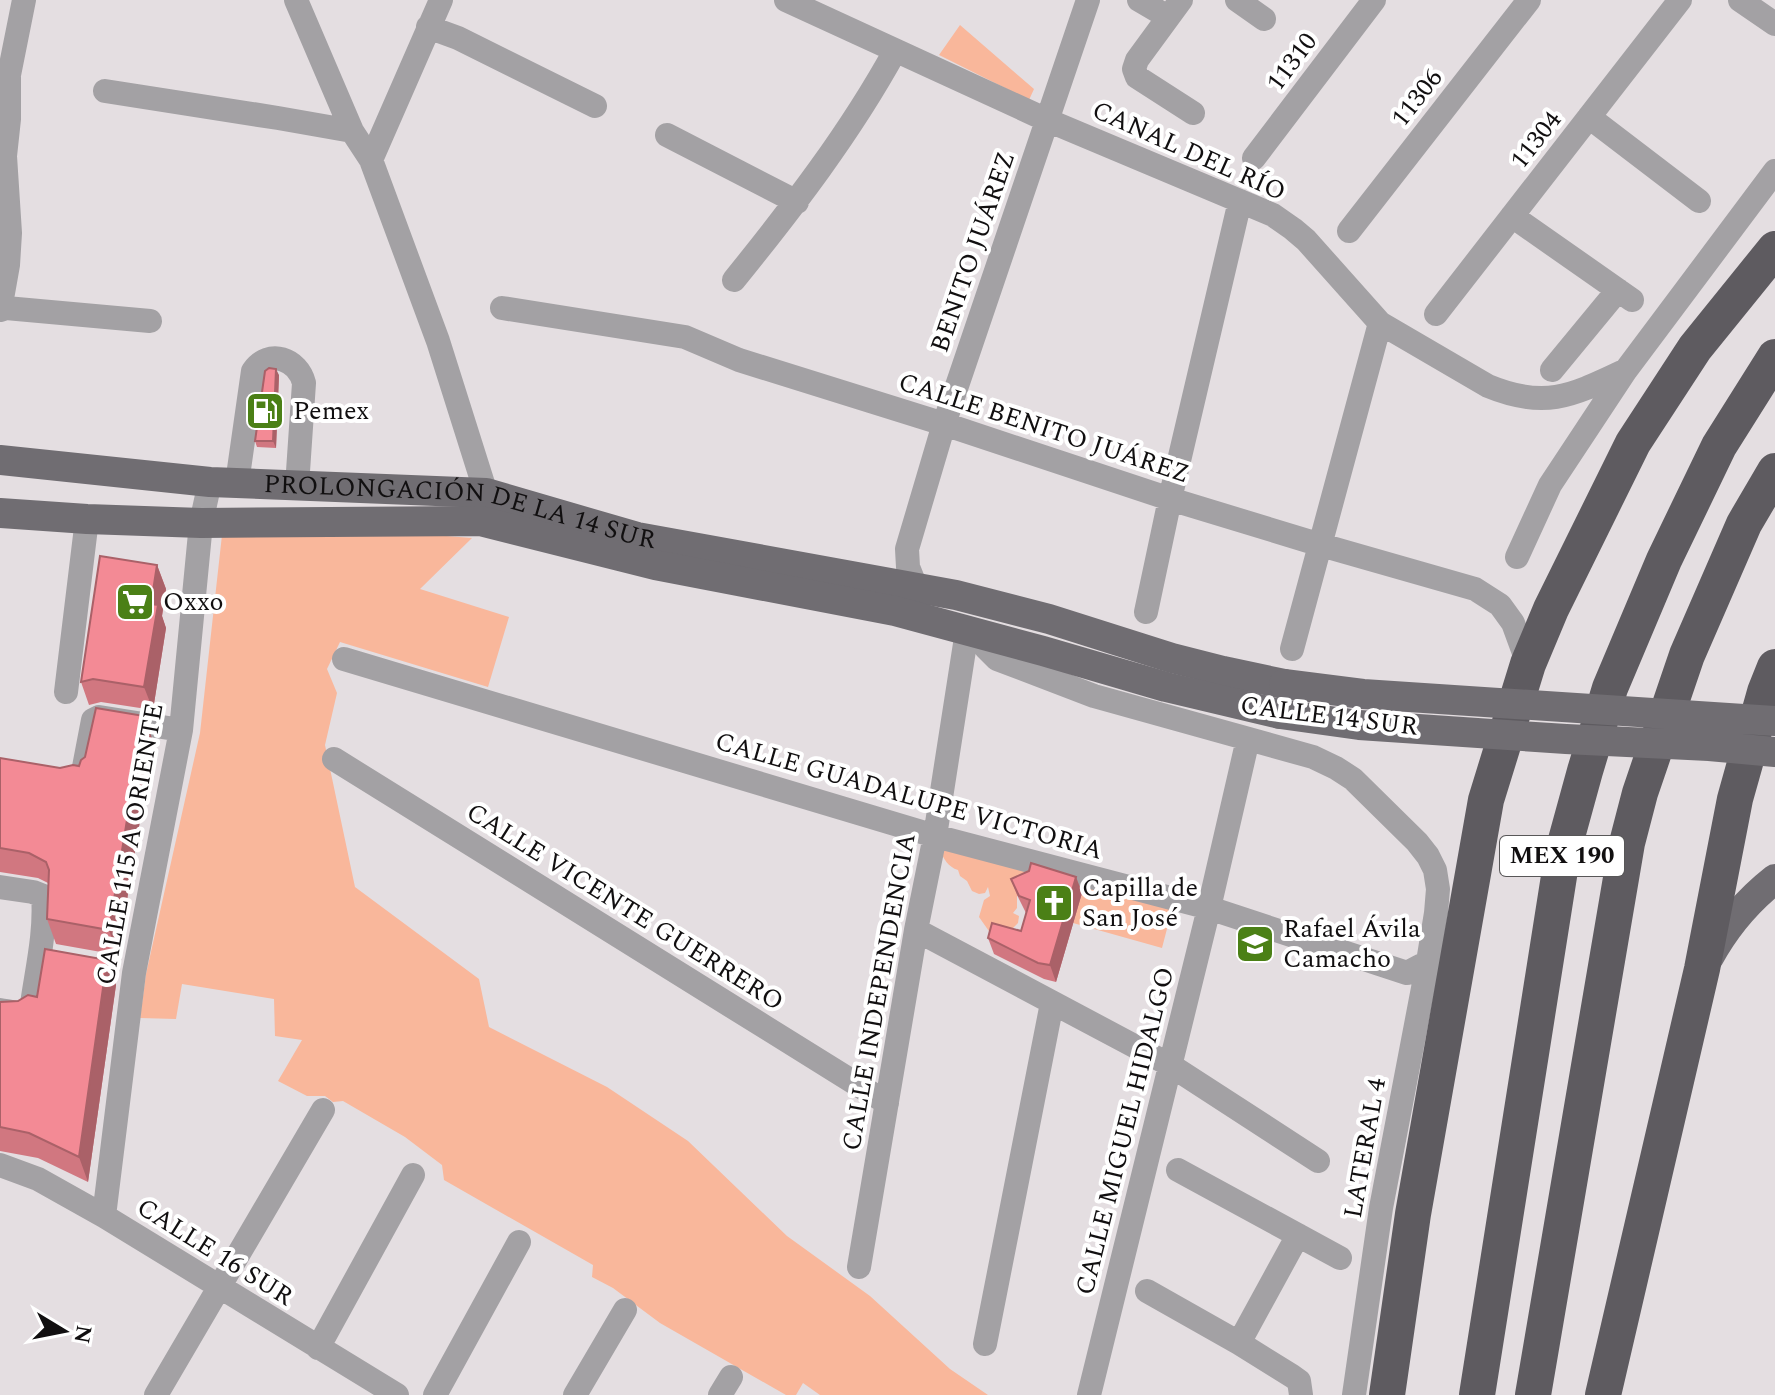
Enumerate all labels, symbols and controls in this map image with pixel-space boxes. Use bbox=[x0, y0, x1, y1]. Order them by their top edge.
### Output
street label: 11310 bbox=[1256, 24, 1328, 100]
street label: 11306 bbox=[1381, 60, 1453, 136]
street label: CANAL DEL RÍO bbox=[1086, 90, 1292, 212]
street label: 11304 bbox=[1500, 102, 1572, 178]
street label: BENITO JUÁREZ bbox=[920, 146, 1026, 358]
street label: CALLE BENITO JUÁREZ bbox=[893, 362, 1195, 494]
fuel station icon: Pemex bbox=[244, 390, 286, 432]
place label: Pemex bbox=[293, 391, 369, 431]
street label: PROLONGACIÓN DE LA 14 SUR bbox=[263, 464, 660, 560]
supermarket icon: Oxxo bbox=[114, 581, 156, 623]
place label: Oxxo bbox=[163, 582, 224, 622]
street label: CALLE 14 SUR bbox=[1238, 685, 1421, 747]
street label: CALLE 115 A ORIENTE bbox=[86, 700, 174, 988]
street label: CALLE GUADALUPE VICTORIA bbox=[710, 721, 1108, 871]
street label: CALLE VICENTE GUERRERO bbox=[458, 793, 792, 1021]
street label: CALLE INDEPENDENCIA bbox=[831, 830, 927, 1154]
road number: MEX 190 bbox=[1500, 836, 1624, 876]
place label: Capilla de San José bbox=[1082, 868, 1198, 938]
church icon: Capilla de San José bbox=[1033, 882, 1075, 924]
place label: Rafael Ávila Camacho bbox=[1283, 909, 1421, 979]
school or university icon: Rafael Ávila Camacho bbox=[1234, 923, 1276, 965]
street label: CALLE MIGUEL HIDALGO bbox=[1065, 963, 1185, 1299]
street label: LATERAL 4 bbox=[1333, 1075, 1397, 1221]
street label: CALLE 16 SUR bbox=[129, 1188, 302, 1317]
north arrow bbox=[24, 1291, 104, 1371]
text: N bbox=[64, 1323, 100, 1346]

